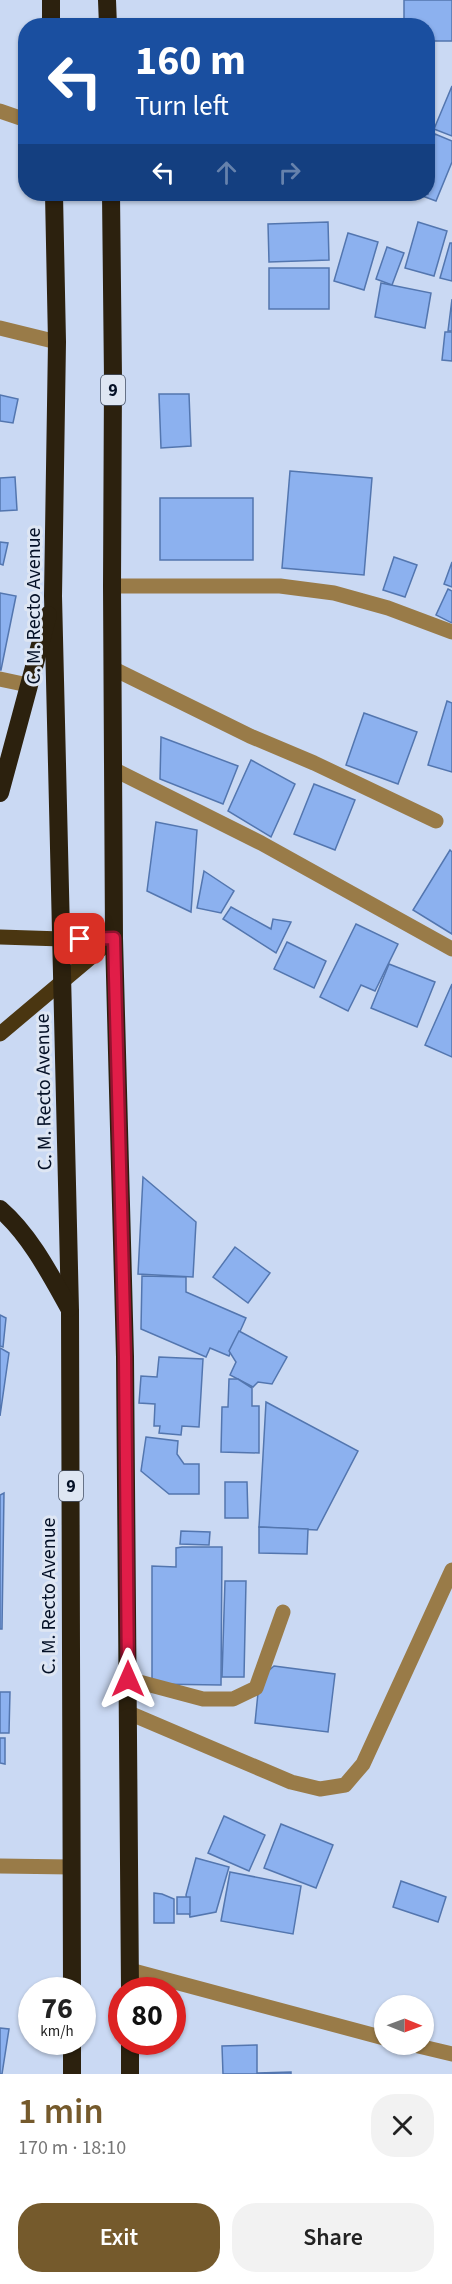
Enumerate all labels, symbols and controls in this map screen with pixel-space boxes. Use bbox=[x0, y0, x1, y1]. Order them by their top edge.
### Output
text: 160 m bbox=[135, 31, 246, 91]
icon: left bbox=[36, 42, 114, 120]
text: Turn left bbox=[135, 87, 229, 126]
icon: left bbox=[147, 156, 180, 189]
icon: ahead bbox=[210, 156, 243, 189]
icon: right bbox=[273, 156, 306, 189]
road number: 9 bbox=[101, 375, 125, 405]
street label: C. M. Recto Avenue bbox=[20, 527, 48, 684]
pin bbox=[54, 913, 105, 964]
icon: arrive bbox=[63, 922, 96, 955]
street label: C. M. Recto Avenue bbox=[29, 1013, 59, 1171]
road number: 9 bbox=[59, 1471, 83, 1501]
street label: C. M. Recto Avenue bbox=[35, 1517, 63, 1674]
position arrow bbox=[96, 1647, 160, 1711]
speed limit sign: 80 bbox=[108, 1977, 186, 2055]
text: 76 bbox=[41, 1987, 73, 2030]
north arrow bbox=[374, 1995, 434, 2055]
map controls bbox=[374, 1995, 434, 2055]
text: km/h bbox=[40, 2021, 74, 2042]
text: 1 min bbox=[18, 2086, 104, 2137]
button: close bbox=[371, 2094, 434, 2157]
text: 170 m · 18:10 bbox=[18, 2134, 126, 2162]
button: Exit bbox=[18, 2203, 220, 2272]
button: Share bbox=[232, 2203, 434, 2272]

